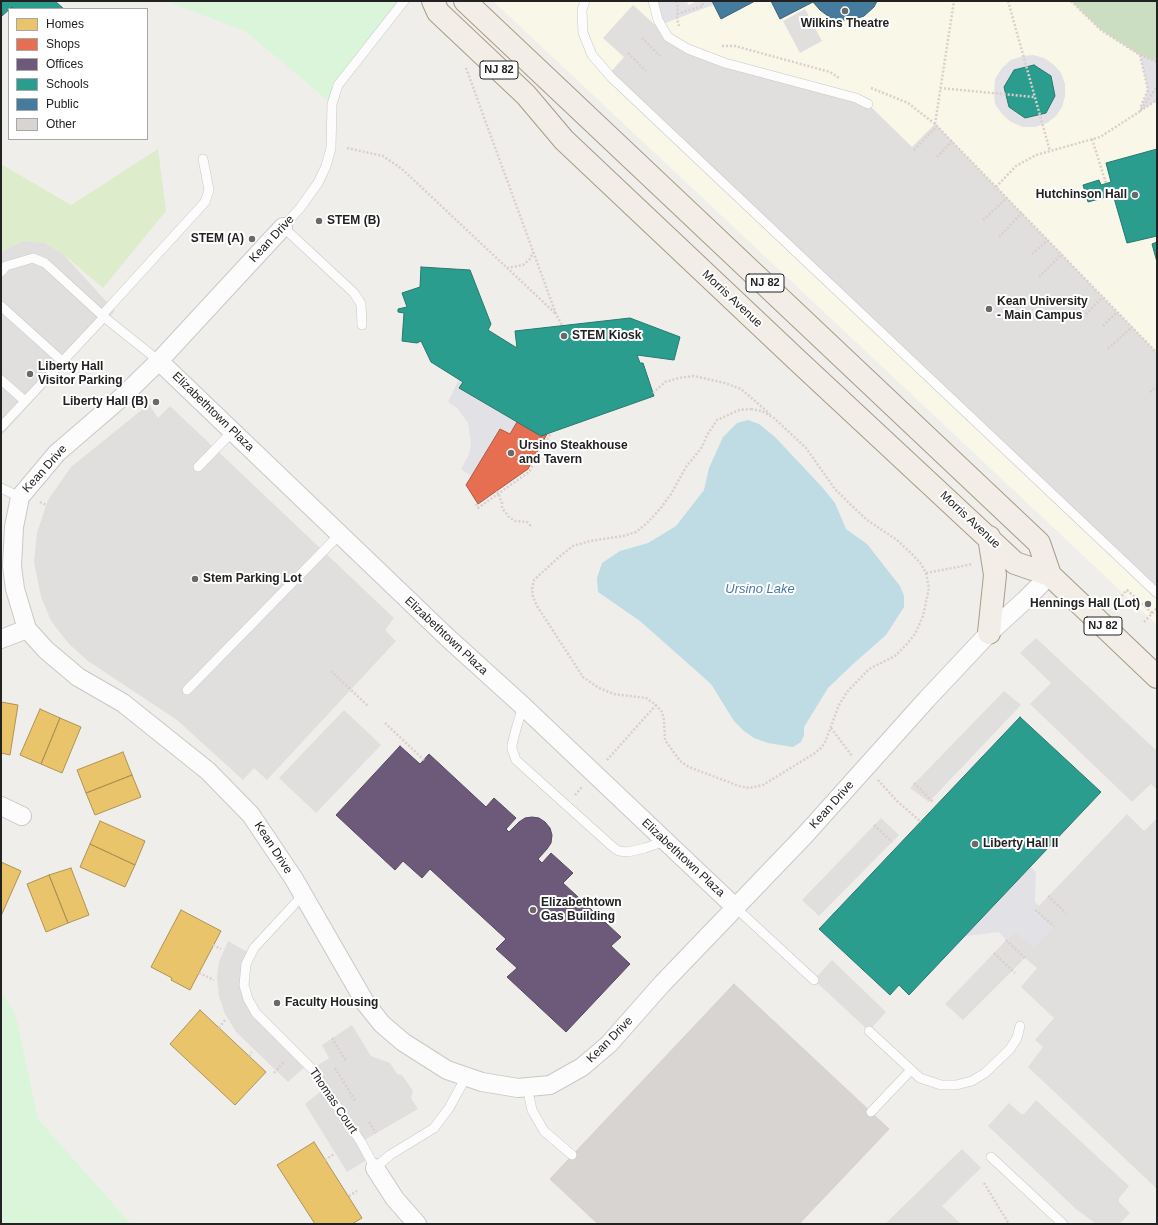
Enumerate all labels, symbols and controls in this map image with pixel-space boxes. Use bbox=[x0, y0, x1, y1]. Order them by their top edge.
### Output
marker: Wilkins Theatre bbox=[840, 6, 850, 16]
legend bbox=[8, 8, 148, 140]
text: Homes bbox=[46, 17, 84, 31]
place label: Wilkins Theatre bbox=[801, 17, 889, 31]
text: Shops bbox=[46, 37, 80, 51]
text: Offices bbox=[46, 57, 83, 71]
road number: NJ 82 bbox=[480, 61, 518, 79]
text: Schools bbox=[46, 77, 89, 91]
text: Public bbox=[46, 97, 79, 111]
text: Other bbox=[46, 117, 76, 131]
place label: Hutchinson Hall bbox=[1036, 188, 1127, 202]
marker: Hutchinson Hall bbox=[1130, 190, 1140, 200]
street label: Kean Drive bbox=[246, 212, 298, 266]
place label: STEM (B) bbox=[327, 214, 380, 228]
marker: STEM (B) bbox=[314, 216, 324, 226]
place label: STEM (A) bbox=[191, 232, 244, 246]
marker: STEM (A) bbox=[247, 234, 257, 244]
street label: Morris Avenue bbox=[699, 267, 765, 331]
road number: NJ 82 bbox=[746, 274, 784, 292]
place label: Kean University - Main Campus bbox=[997, 295, 1088, 323]
marker: Kean University - Main Campus bbox=[984, 304, 994, 314]
place label: STEM Kiosk bbox=[572, 329, 641, 343]
marker: STEM Kiosk bbox=[559, 331, 569, 341]
place label: Liberty Hall Visitor Parking bbox=[38, 360, 122, 388]
marker: Liberty Hall Visitor Parking bbox=[25, 369, 35, 379]
street label: Elizabethtown Plaza bbox=[169, 369, 257, 455]
place label: Liberty Hall (B) bbox=[63, 395, 148, 409]
marker: Liberty Hall (B) bbox=[151, 397, 161, 407]
place label: Ursino Steakhouse and Tavern bbox=[519, 439, 628, 467]
street label: Kean Drive bbox=[20, 442, 70, 496]
marker: Ursino Steakhouse and Tavern bbox=[506, 448, 516, 458]
street label: Morris Avenue bbox=[937, 488, 1003, 552]
place label: Stem Parking Lot bbox=[203, 572, 302, 586]
marker: Stem Parking Lot bbox=[190, 574, 200, 584]
water label: Ursino Lake bbox=[725, 581, 795, 597]
street label: Elizabethtown Plaza bbox=[402, 594, 490, 678]
place label: Hennings Hall (Lot) bbox=[1030, 597, 1140, 611]
marker: Hennings Hall (Lot) bbox=[1143, 599, 1153, 609]
road number: NJ 82 bbox=[1084, 617, 1122, 635]
street label: Kean Drive bbox=[807, 778, 857, 832]
street label: Elizabethtown Plaza bbox=[639, 816, 727, 900]
street label: Kean Drive bbox=[251, 819, 295, 877]
place label: Liberty Hall II bbox=[983, 837, 1058, 851]
marker: Liberty Hall II bbox=[970, 839, 980, 849]
place label: Elizabethtown Gas Building bbox=[541, 896, 622, 924]
marker: Elizabethtown Gas Building bbox=[528, 905, 538, 915]
place label: Faculty Housing bbox=[285, 996, 378, 1010]
marker: Faculty Housing bbox=[272, 998, 282, 1008]
street label: Kean Drive bbox=[584, 1014, 636, 1066]
street label: Thomas Court bbox=[306, 1065, 360, 1137]

